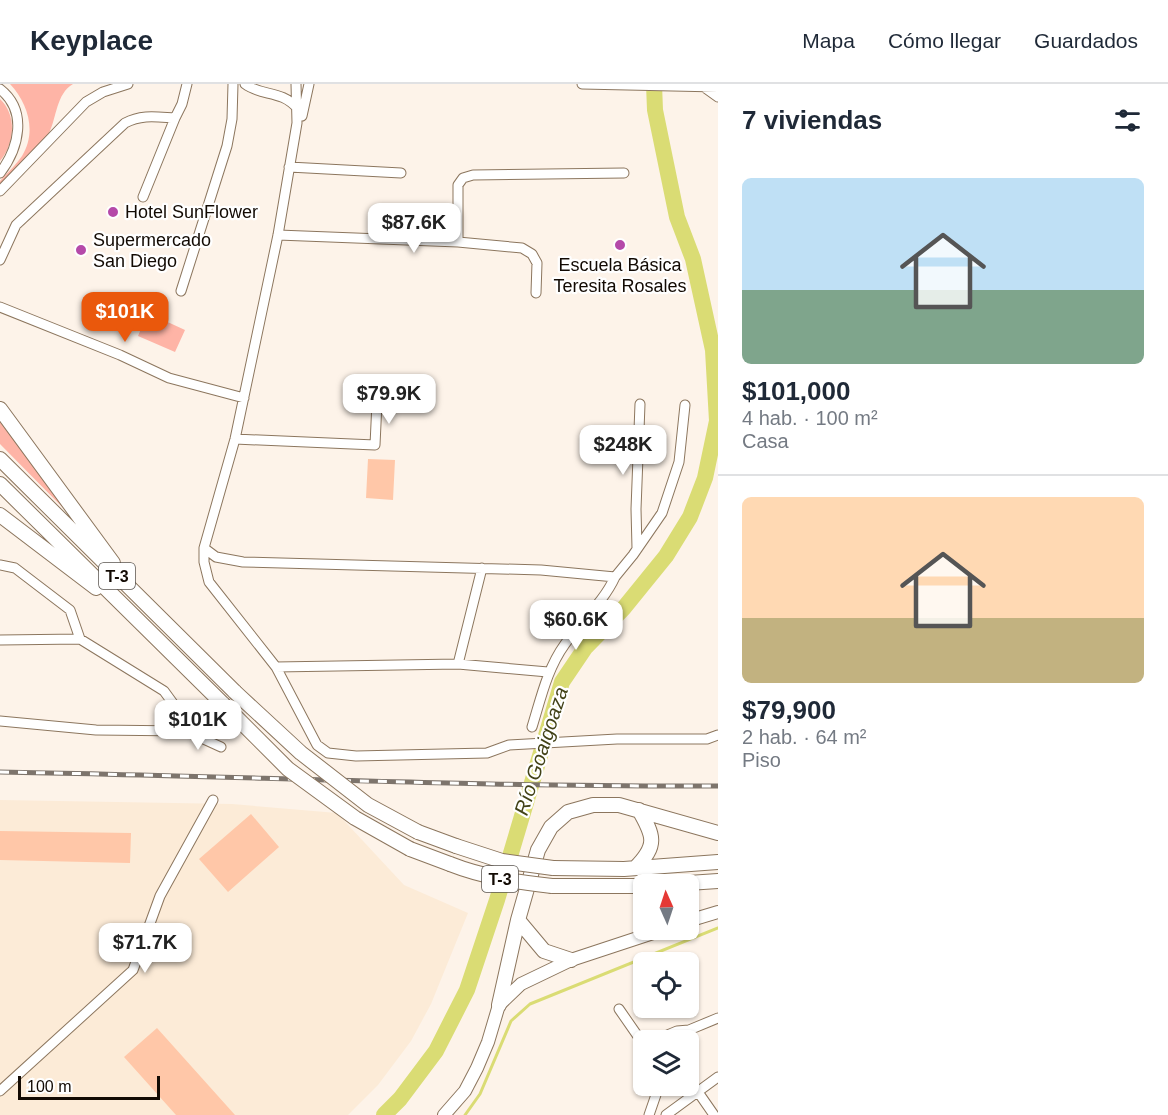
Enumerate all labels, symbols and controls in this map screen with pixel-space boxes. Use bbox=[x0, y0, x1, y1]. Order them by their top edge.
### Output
text: Keyplace bbox=[30, 25, 153, 56]
text: Mapa bbox=[802, 29, 855, 52]
text: Cómo llegar bbox=[888, 29, 1001, 52]
text: Guardados bbox=[1034, 29, 1138, 52]
icon: filters bbox=[1111, 104, 1144, 137]
text: 7 viviendas bbox=[742, 105, 882, 135]
place label: Hotel SunFlower bbox=[125, 202, 258, 222]
pin: $87.6K bbox=[365, 203, 463, 254]
marker: Hotel SunFlower bbox=[106, 205, 120, 219]
text: $87.6K bbox=[382, 211, 446, 233]
icon: home bbox=[889, 217, 997, 325]
place label: Supermercado San Diego bbox=[93, 230, 211, 271]
marker: Escuela Básica Teresita Rosales bbox=[613, 238, 627, 252]
marker: Supermercado San Diego bbox=[74, 243, 88, 257]
place label: Escuela Básica Teresita Rosales bbox=[553, 255, 687, 296]
pin: $101K bbox=[83, 292, 167, 343]
text: $101K bbox=[96, 300, 154, 322]
pin: $79.9K bbox=[340, 374, 438, 425]
text: $101,000 bbox=[742, 376, 850, 406]
text: $79.9K bbox=[357, 382, 421, 404]
text: 4 hab. · 100 m² bbox=[742, 407, 878, 429]
pin: $248K bbox=[581, 425, 665, 476]
text: Casa bbox=[742, 430, 789, 452]
text: $248K bbox=[594, 433, 652, 455]
icon: home bbox=[889, 536, 997, 644]
road number: T-3 bbox=[99, 563, 135, 589]
pin: $60.6K bbox=[527, 600, 625, 651]
text: $60.6K bbox=[544, 608, 608, 630]
water label: Río Goaigoaza bbox=[510, 684, 572, 818]
text: $79,900 bbox=[742, 695, 836, 725]
pin: $101K bbox=[156, 700, 240, 751]
text: $101K bbox=[169, 708, 227, 730]
text: 2 hab. · 64 m² bbox=[742, 726, 867, 748]
text: Piso bbox=[742, 749, 781, 771]
road number: T-3 bbox=[482, 866, 518, 892]
north arrow bbox=[633, 874, 699, 940]
map controls bbox=[633, 874, 699, 1096]
pin: $71.7K bbox=[96, 923, 194, 974]
text: $71.7K bbox=[113, 931, 177, 953]
button: locate bbox=[633, 952, 699, 1018]
button: layers bbox=[633, 1030, 699, 1096]
scale bar bbox=[18, 1073, 160, 1100]
text: 100 m bbox=[27, 1078, 71, 1095]

